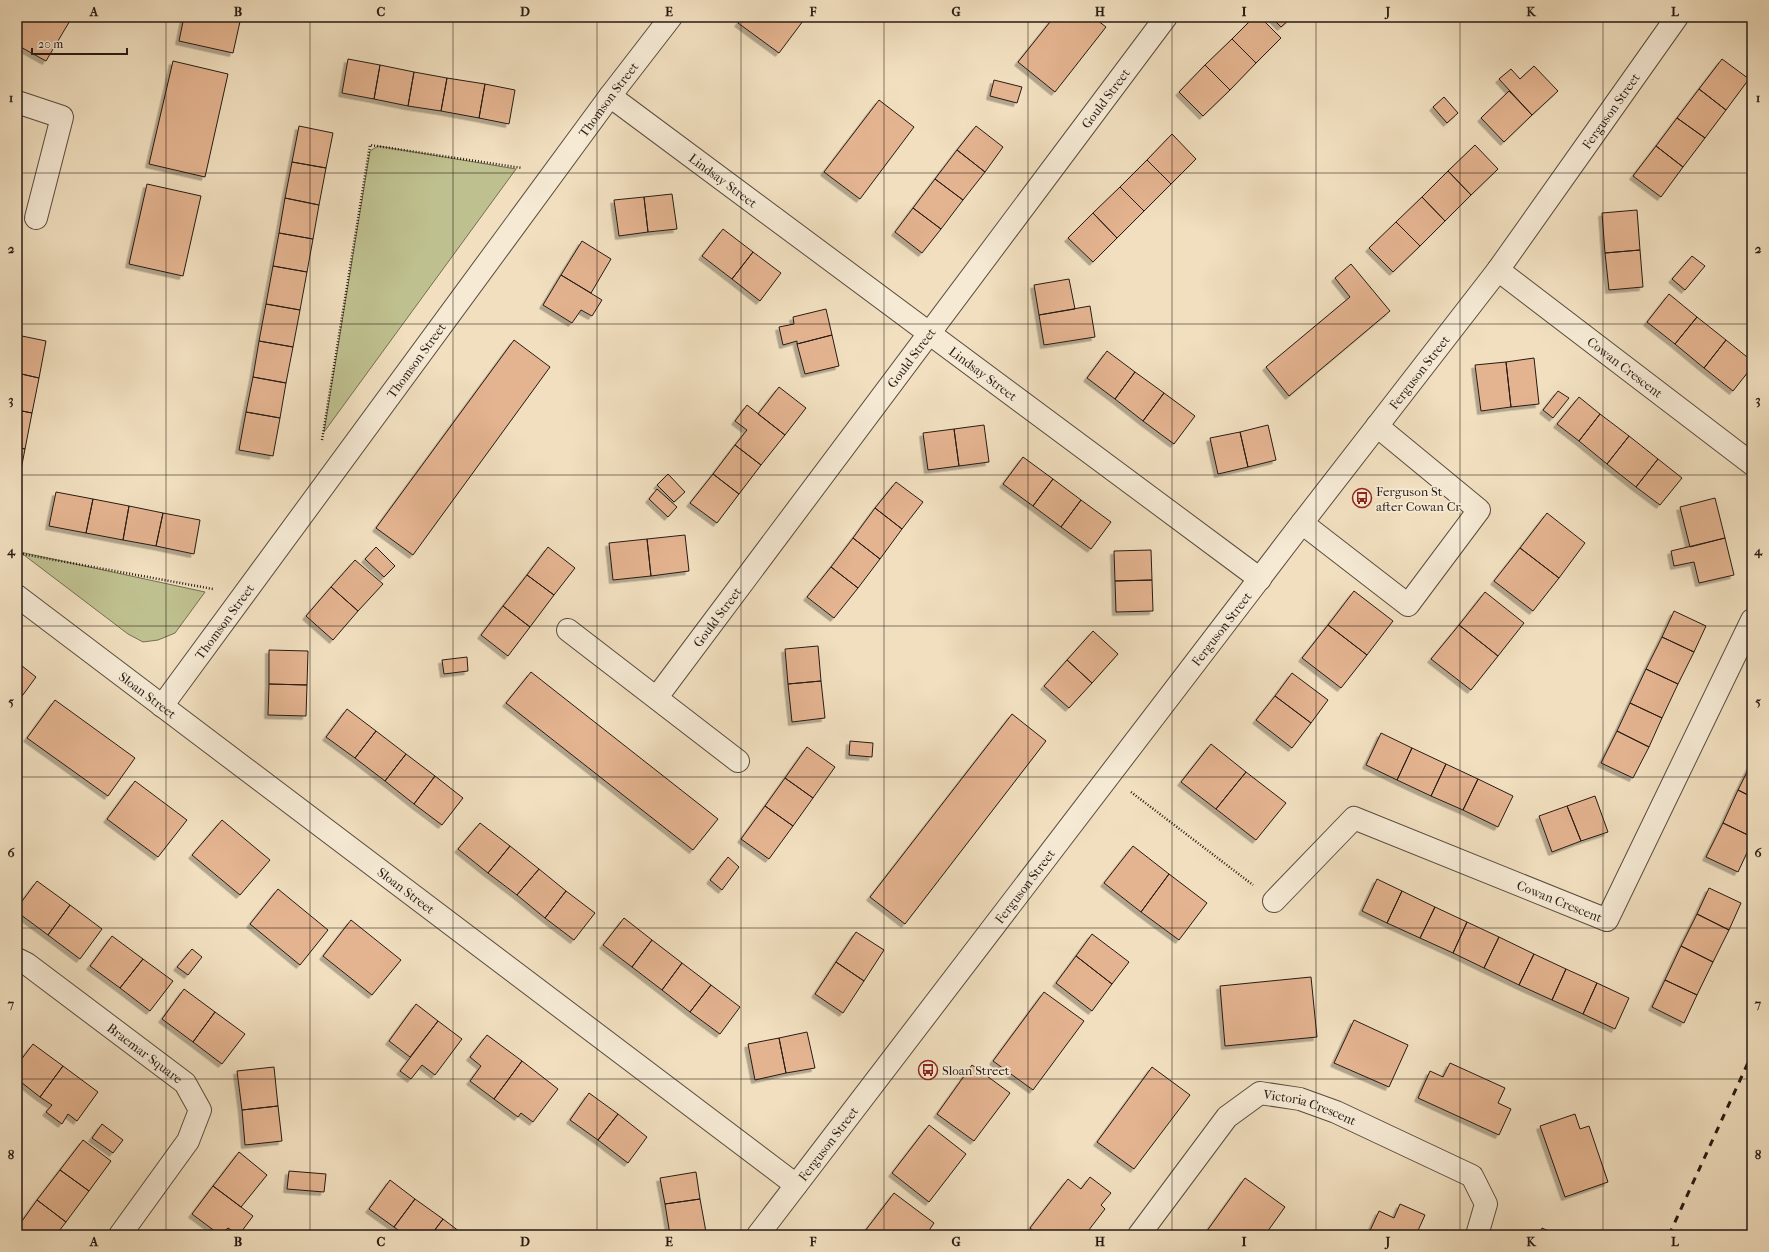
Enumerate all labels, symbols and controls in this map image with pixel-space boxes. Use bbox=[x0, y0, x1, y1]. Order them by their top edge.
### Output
text: A bbox=[89, 4, 99, 19]
text: B bbox=[234, 4, 243, 19]
text: C bbox=[377, 4, 386, 19]
text: D bbox=[520, 4, 530, 19]
text: E bbox=[665, 4, 673, 19]
text: F bbox=[809, 4, 817, 19]
text: G bbox=[951, 4, 961, 19]
text: H bbox=[1095, 4, 1106, 19]
text: I bbox=[1241, 4, 1247, 19]
text: J bbox=[1384, 4, 1391, 20]
text: K bbox=[1526, 4, 1537, 19]
text: L bbox=[1671, 4, 1680, 19]
scale bar bbox=[32, 30, 127, 56]
text: 20 m bbox=[38, 37, 63, 51]
street label: Thomson Street bbox=[576, 59, 642, 140]
street label: Gould Street bbox=[1078, 65, 1133, 131]
street label: Ferguson Street bbox=[1579, 70, 1643, 152]
text: 1 bbox=[9, 90, 14, 105]
text: 1 bbox=[1756, 90, 1761, 105]
street label: Lindsay Street bbox=[686, 150, 760, 211]
text: 2 bbox=[8, 241, 15, 256]
text: 2 bbox=[1755, 241, 1762, 256]
street label: Thomson Street bbox=[384, 320, 449, 401]
street label: Gould Street bbox=[884, 325, 939, 391]
street label: Ferguson Street bbox=[1386, 332, 1453, 412]
street label: Cowan Crescent bbox=[1584, 334, 1666, 401]
street label: Lindsay Street bbox=[946, 344, 1020, 404]
text: 3 bbox=[8, 392, 14, 408]
text: 3 bbox=[1755, 392, 1761, 408]
place label: Ferguson St after Cowan Cr bbox=[1376, 484, 1461, 514]
bus stop icon: Ferguson St after Cowan Cr bbox=[1351, 487, 1373, 509]
text: 4 bbox=[6, 543, 16, 559]
text: 4 bbox=[1753, 543, 1763, 559]
street label: Thomson Street bbox=[192, 581, 257, 662]
street label: Gould Street bbox=[690, 584, 745, 650]
street label: Ferguson Street bbox=[1189, 589, 1255, 669]
street label: Sloan Street bbox=[116, 669, 179, 722]
text: 5 bbox=[8, 694, 14, 709]
text: 5 bbox=[1755, 694, 1761, 709]
text: 6 bbox=[7, 845, 15, 860]
text: 6 bbox=[1754, 845, 1762, 860]
street label: Ferguson Street bbox=[992, 846, 1058, 927]
street label: Sloan Street bbox=[374, 864, 438, 917]
street label: Cowan Crescent bbox=[1515, 877, 1605, 925]
text: 7 bbox=[7, 996, 15, 1011]
text: 7 bbox=[1754, 996, 1762, 1011]
street label: Braemar Square bbox=[104, 1020, 186, 1087]
bus stop icon: Sloan Street bbox=[917, 1059, 939, 1081]
place label: Sloan Street bbox=[942, 1063, 1010, 1078]
street label: Victoria Crescent bbox=[1261, 1086, 1359, 1129]
street label: Ferguson Street bbox=[795, 1104, 862, 1184]
text: 8 bbox=[8, 1147, 15, 1162]
text: 8 bbox=[1755, 1147, 1762, 1162]
text: A bbox=[89, 1234, 99, 1249]
text: B bbox=[234, 1234, 243, 1249]
text: C bbox=[377, 1234, 386, 1249]
text: D bbox=[520, 1234, 530, 1249]
text: E bbox=[665, 1234, 673, 1249]
text: F bbox=[809, 1234, 817, 1249]
text: G bbox=[951, 1234, 961, 1249]
text: H bbox=[1095, 1234, 1106, 1249]
text: I bbox=[1241, 1234, 1247, 1249]
text: J bbox=[1384, 1234, 1391, 1250]
text: K bbox=[1526, 1234, 1537, 1249]
text: L bbox=[1671, 1234, 1680, 1249]

